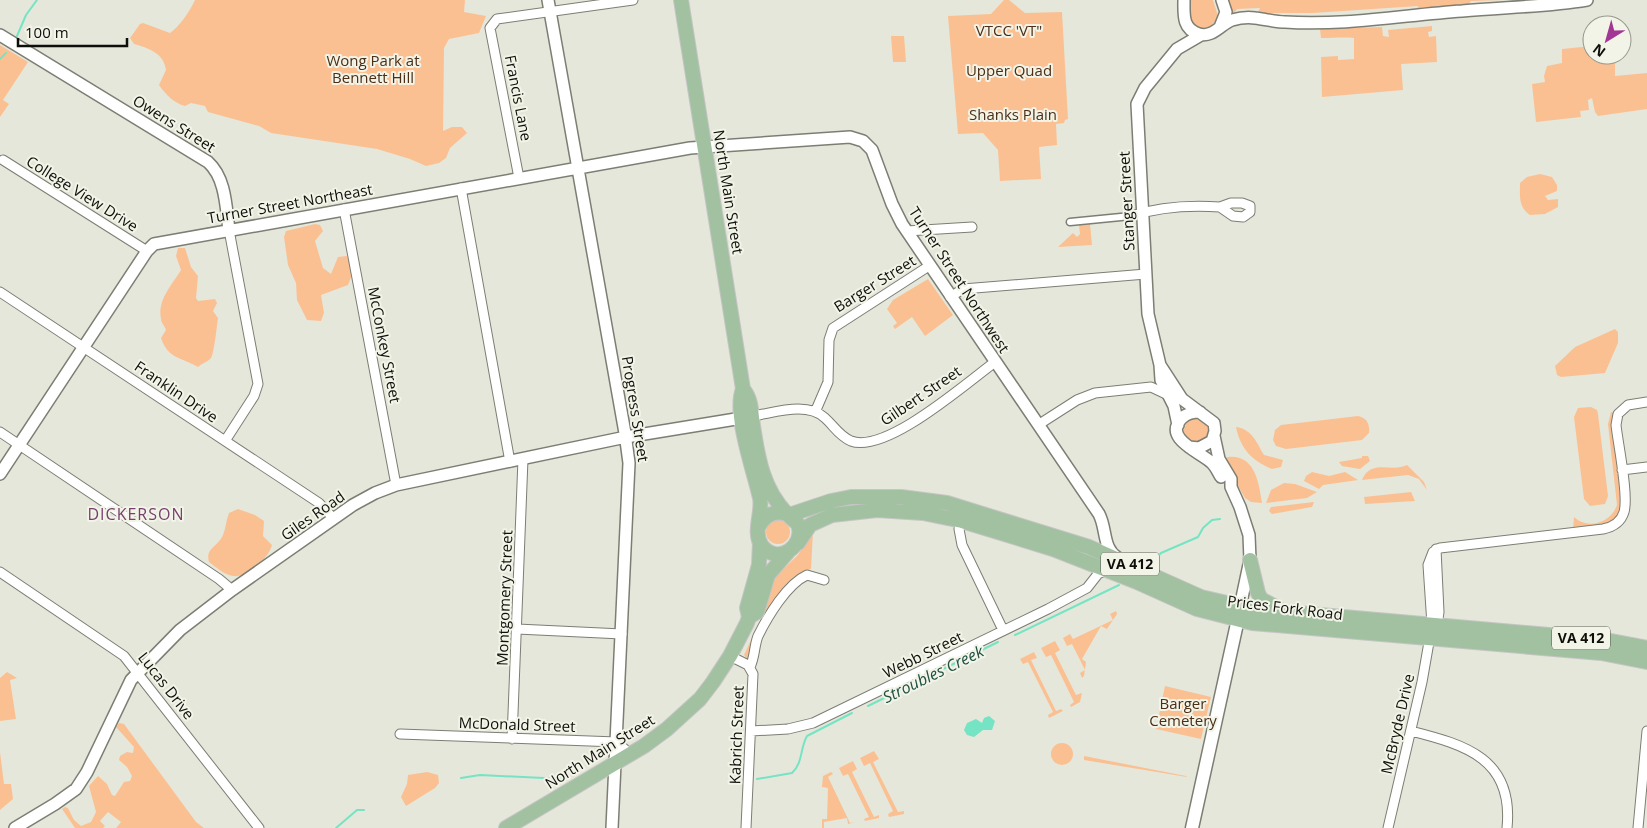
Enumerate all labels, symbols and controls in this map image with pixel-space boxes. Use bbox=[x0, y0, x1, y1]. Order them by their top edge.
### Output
scale bar bbox=[18, 15, 126, 47]
north arrow bbox=[1582, 15, 1632, 65]
park label: VTCC 'VT" bbox=[976, 20, 1042, 40]
text: 100 m bbox=[25, 22, 69, 42]
text: N bbox=[1589, 40, 1609, 62]
park label: Wong Park at Bennett Hill bbox=[326, 50, 420, 87]
street label: Francis Lane bbox=[501, 53, 537, 143]
park label: Upper Quad bbox=[966, 60, 1052, 80]
street label: Owens Street bbox=[129, 90, 220, 157]
park label: Shanks Plain bbox=[969, 104, 1057, 124]
street label: North Main Street bbox=[709, 128, 749, 255]
street label: College View Drive bbox=[23, 151, 142, 236]
street label: Stanger Street bbox=[1113, 151, 1139, 251]
street label: Turner Street Northeast bbox=[206, 179, 374, 227]
street label: Turner Street Northwest bbox=[905, 202, 1015, 356]
street label: Barger Street bbox=[830, 250, 919, 316]
street label: McConkey Street bbox=[364, 285, 406, 405]
street label: Progress Street bbox=[618, 354, 654, 463]
street label: Franklin Drive bbox=[131, 356, 222, 426]
street label: Gilbert Street bbox=[876, 361, 965, 430]
street label: Giles Road bbox=[276, 486, 348, 545]
district label: DICKERSON bbox=[88, 503, 184, 525]
street label: Montgomery Street bbox=[492, 530, 516, 666]
road number: VA 412 bbox=[1101, 552, 1159, 576]
street label: Prices Fork Road bbox=[1226, 590, 1344, 624]
street label: Webb Street bbox=[879, 626, 966, 682]
road number: VA 412 bbox=[1552, 626, 1610, 650]
water label: Stroubles Creek bbox=[879, 640, 988, 708]
street label: Lucas Drive bbox=[134, 648, 199, 723]
street label: McBryde Drive bbox=[1376, 672, 1418, 776]
street label: Kabrich Street bbox=[724, 685, 748, 785]
park label: Barger Cemetery bbox=[1149, 693, 1217, 730]
street label: North Main Street bbox=[541, 709, 658, 793]
street label: McDonald Street bbox=[458, 712, 576, 736]

